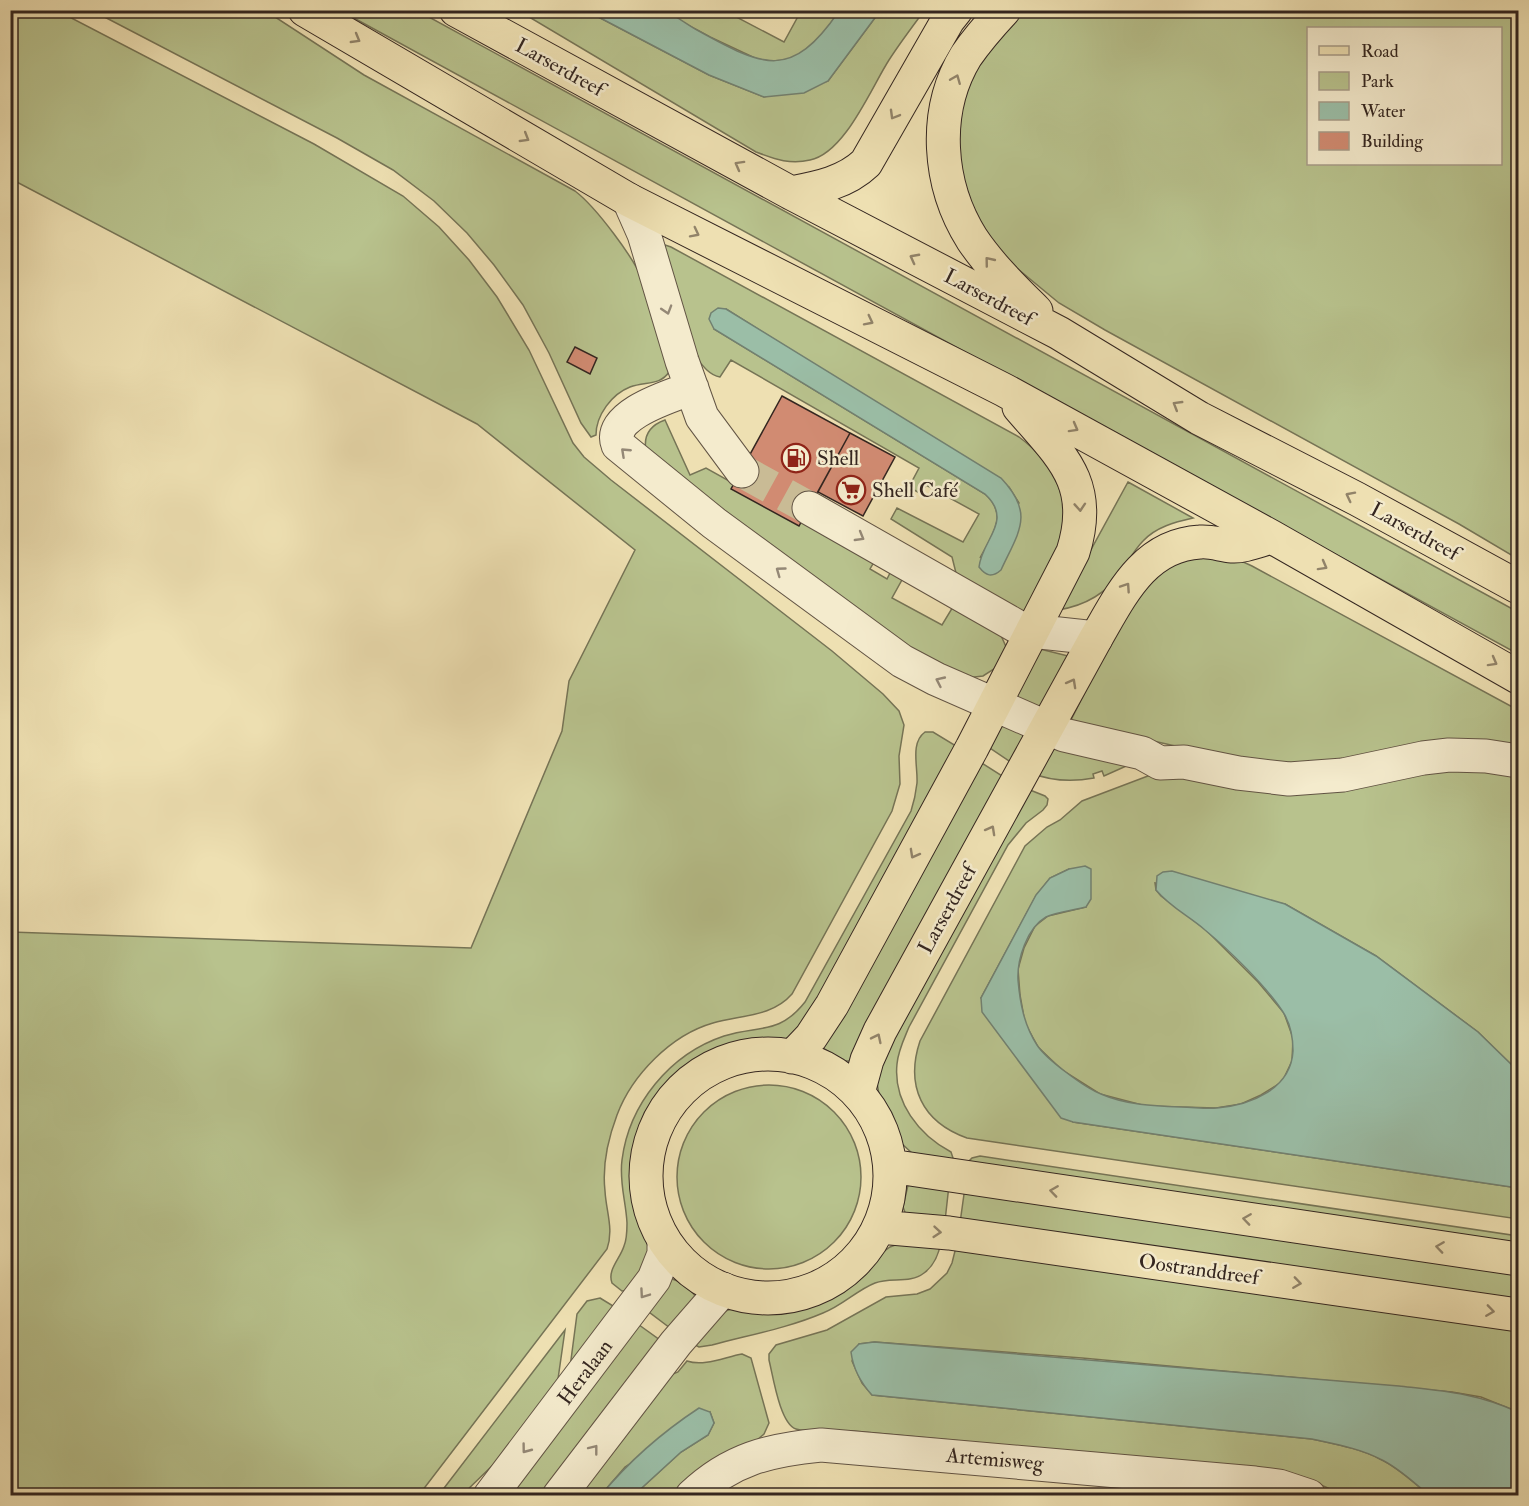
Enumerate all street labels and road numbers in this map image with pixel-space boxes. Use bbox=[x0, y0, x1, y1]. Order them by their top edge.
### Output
street label: Larserdreef bbox=[510, 32, 612, 105]
street label: Larserdreef bbox=[939, 263, 1041, 334]
street label: Larserdreef bbox=[1365, 496, 1467, 569]
street label: Larserdreef bbox=[912, 857, 985, 959]
street label: Oostranddreef bbox=[1137, 1248, 1264, 1292]
street label: Heralaan bbox=[552, 1334, 619, 1411]
street label: Artemisweg bbox=[944, 1442, 1045, 1477]

